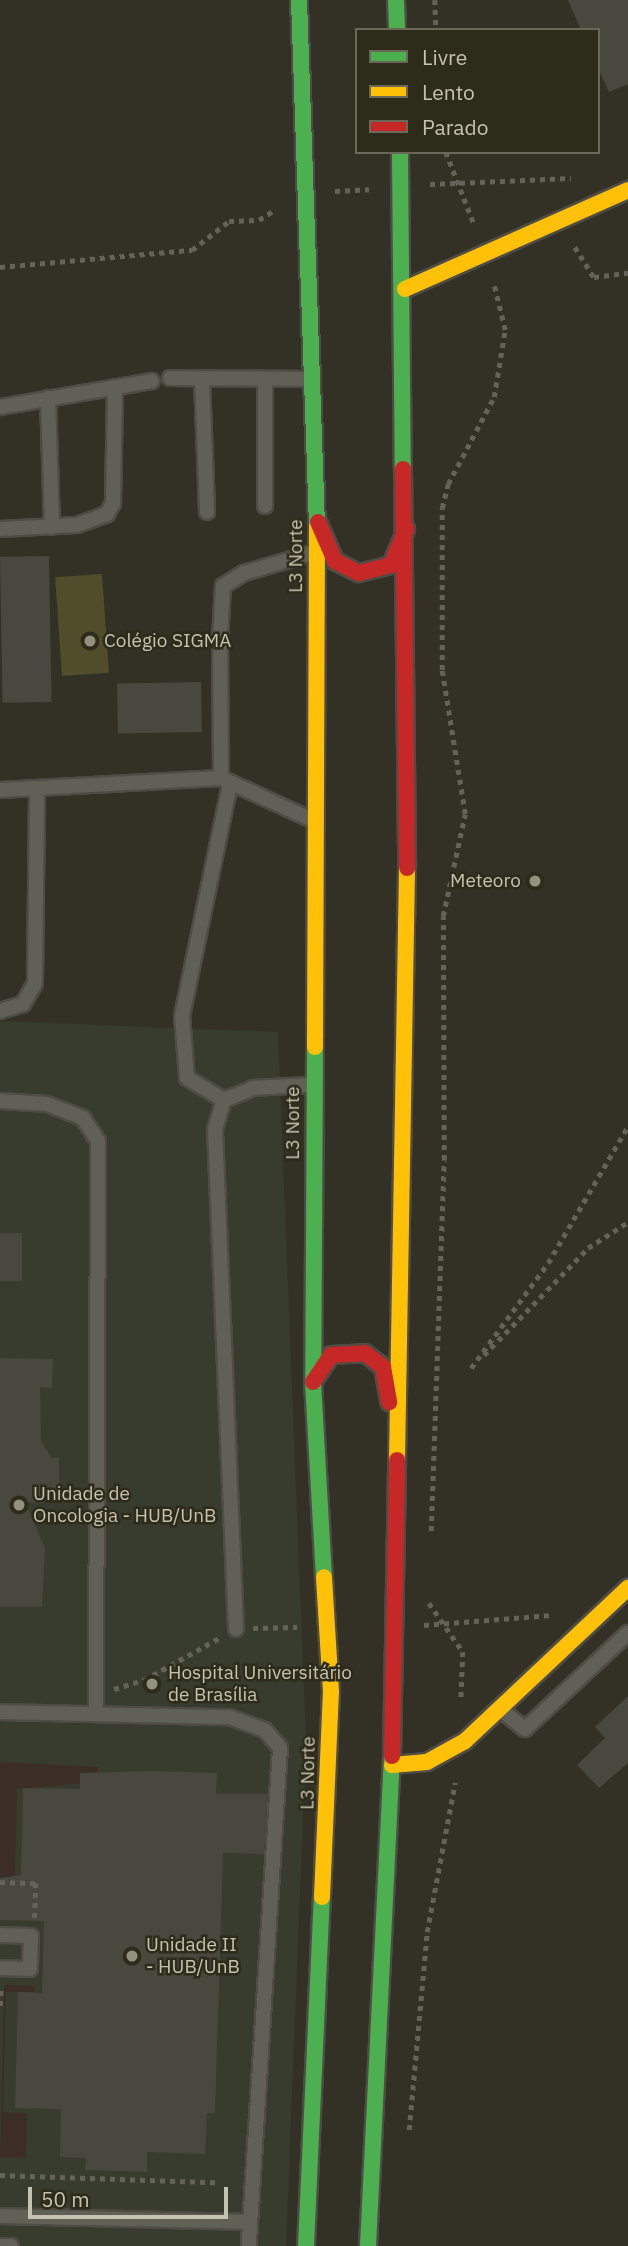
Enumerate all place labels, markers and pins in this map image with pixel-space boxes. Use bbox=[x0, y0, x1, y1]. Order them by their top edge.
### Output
place label: Colégio SIGMA bbox=[104, 630, 231, 652]
marker: Colégio SIGMA bbox=[82, 633, 98, 649]
place label: Meteoro bbox=[450, 870, 521, 892]
marker: Meteoro bbox=[527, 873, 543, 889]
place label: Unidade de Oncologia - HUB/UnB bbox=[33, 1483, 216, 1527]
marker: Unidade de Oncologia - HUB/UnB bbox=[11, 1497, 27, 1513]
place label: Hospital Universitário de Brasília bbox=[168, 1662, 352, 1706]
marker: Hospital Universitário de Brasília bbox=[142, 1674, 162, 1694]
place label: Unidade II - HUB/UnB bbox=[146, 1934, 240, 1978]
marker: Unidade II - HUB/UnB bbox=[124, 1948, 140, 1964]

